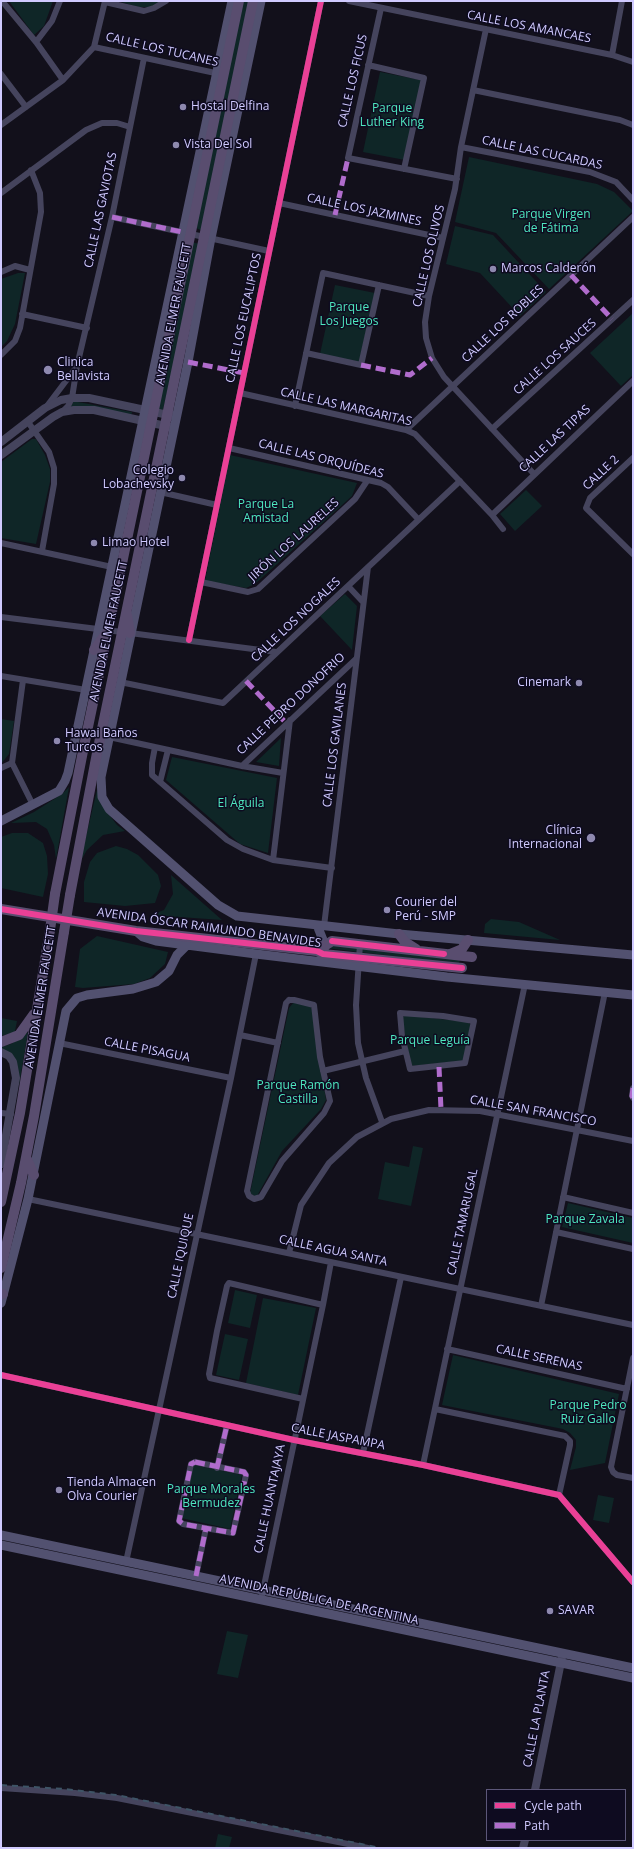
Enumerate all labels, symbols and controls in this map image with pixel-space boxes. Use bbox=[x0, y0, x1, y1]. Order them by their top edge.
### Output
street label: CALLE LOS AMANCAES bbox=[466, 8, 592, 46]
street label: CALLE LOS TUCANES bbox=[104, 30, 220, 70]
street label: CALLE LOS FICUS bbox=[335, 33, 371, 129]
place label: Hostal Delfina bbox=[191, 100, 269, 114]
marker: Hostal Delfina bbox=[178, 102, 188, 112]
park label: Parque Luther King bbox=[360, 102, 424, 130]
street label: CALLE LAS CUCARDAS bbox=[480, 133, 604, 173]
place label: Vista Del Sol bbox=[184, 138, 252, 152]
marker: Vista Del Sol bbox=[171, 140, 181, 150]
street label: CALLE LAS GAVIOTAS bbox=[82, 151, 120, 269]
street label: CALLE LOS JAZMINES bbox=[305, 191, 423, 229]
street label: CALLE LOS OLIVOS bbox=[410, 203, 448, 309]
park label: Parque Virgen de Fátima bbox=[511, 208, 591, 236]
street label: AVENIDA ELMER FAUCETT bbox=[153, 242, 195, 386]
street label: CALLE LOS EUCALIPTOS bbox=[223, 252, 265, 384]
place label: Marcos Calderón bbox=[501, 262, 596, 276]
marker: Marcos Calderón bbox=[488, 264, 498, 274]
street label: CALLE LOS ROBLES bbox=[459, 282, 547, 366]
park label: Parque Los Juegos bbox=[319, 301, 379, 329]
street label: CALLE LOS SAUCES bbox=[511, 316, 599, 398]
place label: Clinica Bellavista bbox=[57, 356, 110, 384]
marker: Clinica Bellavista bbox=[42, 364, 54, 376]
street label: CALLE LAS MARGARITAS bbox=[279, 385, 413, 429]
street label: CALLE LAS TIPAS bbox=[516, 402, 594, 476]
street label: CALLE LAS ORQUÍDEAS bbox=[257, 436, 385, 482]
street label: CALLE 2 bbox=[580, 453, 622, 493]
place label: Colegio Lobachevsky bbox=[103, 464, 174, 492]
marker: Colegio Lobachevsky bbox=[177, 473, 187, 483]
street label: JIRÓN LOS LAURELES bbox=[246, 496, 342, 584]
park label: Parque La Amistad bbox=[238, 498, 294, 526]
place label: Limao Hotel bbox=[102, 536, 170, 550]
marker: Limao Hotel bbox=[89, 538, 99, 548]
street label: AVENIDA ELMER FAUCETT bbox=[87, 559, 131, 703]
street label: CALLE LOS NOGALES bbox=[248, 575, 344, 665]
street label: CALLE PEDRO DONOFRIO bbox=[234, 650, 348, 758]
place label: Cinemark bbox=[517, 676, 571, 690]
marker: Cinemark bbox=[574, 678, 584, 688]
street label: CALLE LOS GAVILANES bbox=[320, 682, 350, 808]
place label: Hawai Baños Turcos bbox=[65, 727, 137, 755]
marker: Hawai Baños Turcos bbox=[52, 736, 62, 746]
park label: El Águila bbox=[217, 797, 265, 811]
place label: Clínica Internacional bbox=[508, 824, 582, 852]
marker: Clínica Internacional bbox=[585, 832, 597, 844]
place label: Courier del Perú - SMP bbox=[395, 896, 457, 924]
street label: AVENIDA ÓSCAR RAIMUNDO BENAVIDES bbox=[96, 905, 322, 951]
marker: Courier del Perú - SMP bbox=[382, 905, 392, 915]
street label: AVENIDA ELMER FAUCETT bbox=[23, 925, 59, 1069]
park label: Parque Leguía bbox=[390, 1034, 470, 1048]
street label: CALLE PISAGUA bbox=[103, 1035, 191, 1065]
park label: Parque Ramón Castilla bbox=[256, 1079, 340, 1107]
street label: CALLE SAN FRANCISCO bbox=[469, 1093, 597, 1129]
street label: CALLE TAMARUGAL bbox=[445, 1167, 481, 1277]
street label: CALLE IQUIQUE bbox=[165, 1212, 197, 1300]
park label: Parque Zavala bbox=[545, 1213, 625, 1227]
street label: CALLE AGUA SANTA bbox=[277, 1232, 389, 1270]
street label: CALLE SERENAS bbox=[494, 1342, 584, 1374]
park label: Parque Pedro Ruiz Gallo bbox=[550, 1399, 626, 1427]
street label: CALLE JASPAMPA bbox=[290, 1421, 386, 1453]
street label: CALLE HUANTAJAYA bbox=[251, 1443, 289, 1555]
place label: Tienda Almacen Olva Courier bbox=[67, 1476, 156, 1504]
park label: Parque Morales Bermudez bbox=[167, 1483, 255, 1511]
marker: Tienda Almacen Olva Courier bbox=[54, 1485, 64, 1495]
street label: AVENIDA REPÚBLICA DE ARGENTINA bbox=[218, 1572, 420, 1628]
place label: SAVAR bbox=[558, 1604, 594, 1618]
marker: SAVAR bbox=[545, 1606, 555, 1616]
street label: CALLE LA PLANTA bbox=[521, 1669, 553, 1769]
legend bbox=[486, 1789, 626, 1841]
text: Cycle path bbox=[524, 1797, 582, 1814]
text: Path bbox=[524, 1817, 550, 1834]

